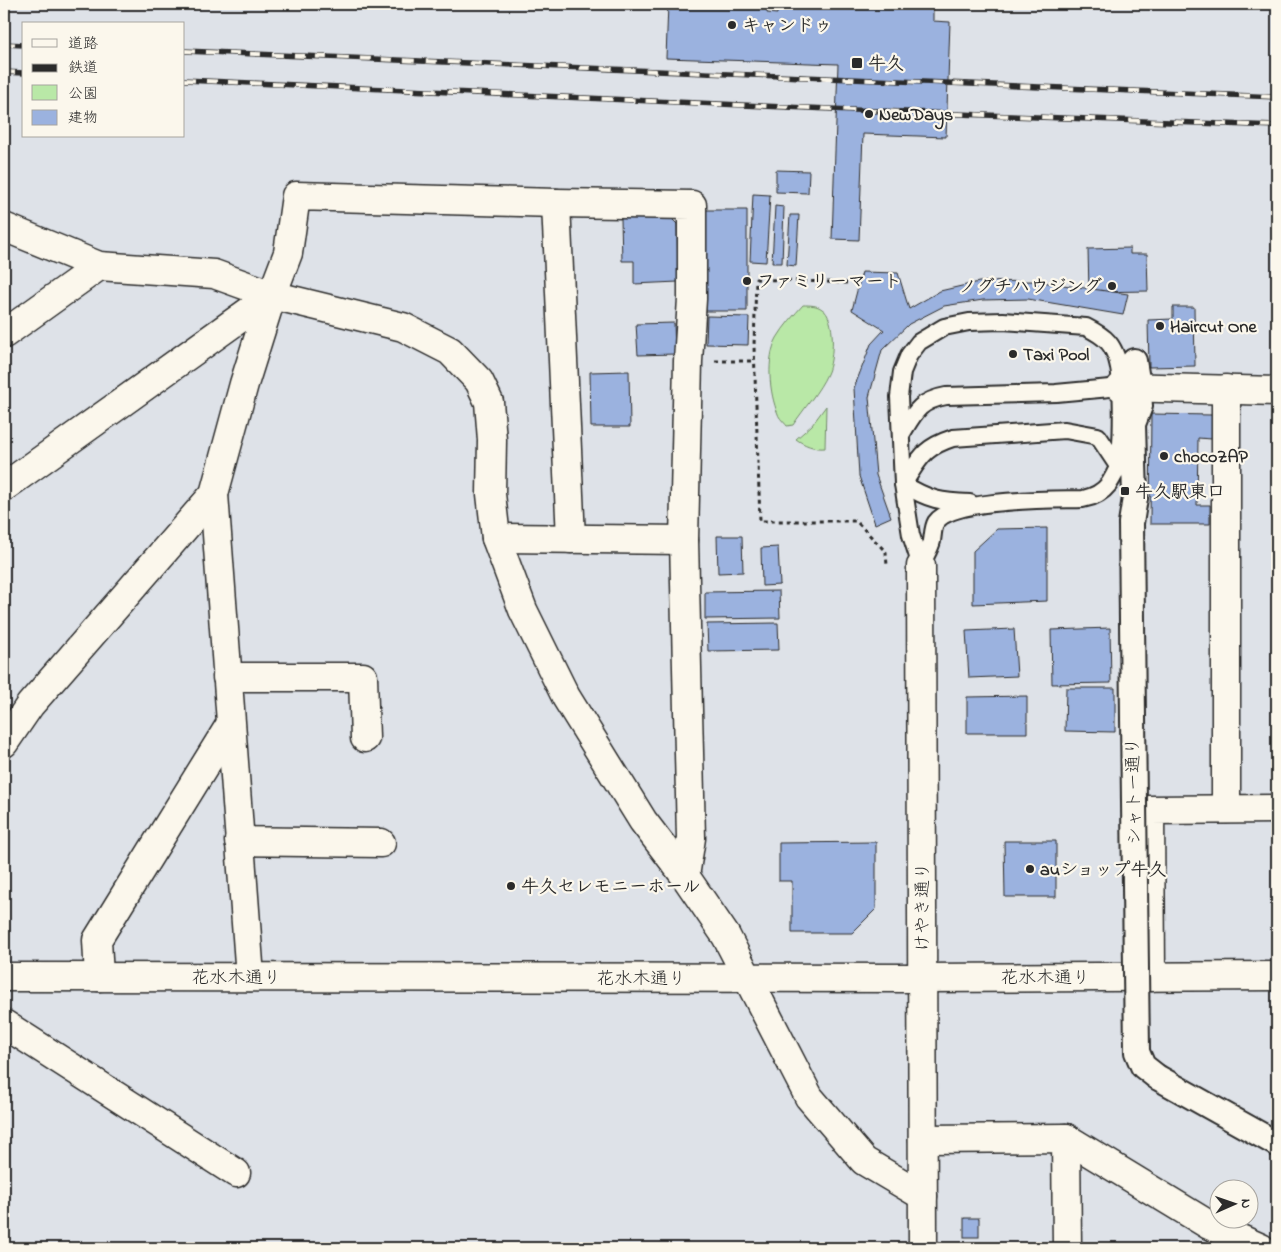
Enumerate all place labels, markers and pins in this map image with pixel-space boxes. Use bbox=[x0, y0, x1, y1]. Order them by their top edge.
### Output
place label: キャンドゥ bbox=[742, 14, 832, 40]
marker: キャンドゥ bbox=[726, 19, 738, 31]
place label: 牛久 bbox=[868, 52, 904, 78]
marker: 牛久 bbox=[850, 56, 864, 70]
place label: NewDays bbox=[879, 103, 953, 130]
marker: NewDays bbox=[863, 108, 875, 120]
place label: ファミリーマート bbox=[757, 270, 902, 296]
marker: ファミリーマート bbox=[741, 275, 753, 287]
place label: ノグチハウジング bbox=[959, 275, 1102, 301]
marker: ノグチハウジング bbox=[1106, 280, 1118, 292]
place label: Haircut One bbox=[1170, 315, 1257, 341]
marker: Haircut One bbox=[1154, 320, 1166, 332]
place label: Taxi Pool bbox=[1023, 343, 1089, 369]
marker: Taxi Pool bbox=[1007, 348, 1019, 360]
place label: chocoZAP bbox=[1174, 445, 1249, 471]
marker: chocoZAP bbox=[1158, 450, 1170, 462]
place label: 牛久駅東口 bbox=[1135, 480, 1225, 506]
marker: 牛久駅東口 bbox=[1119, 485, 1131, 497]
place label: auショップ牛久 bbox=[1040, 858, 1167, 884]
marker: auショップ牛久 bbox=[1024, 863, 1036, 875]
place label: 牛久セレモニーホール bbox=[521, 875, 700, 901]
marker: 牛久セレモニーホール bbox=[505, 880, 517, 892]

